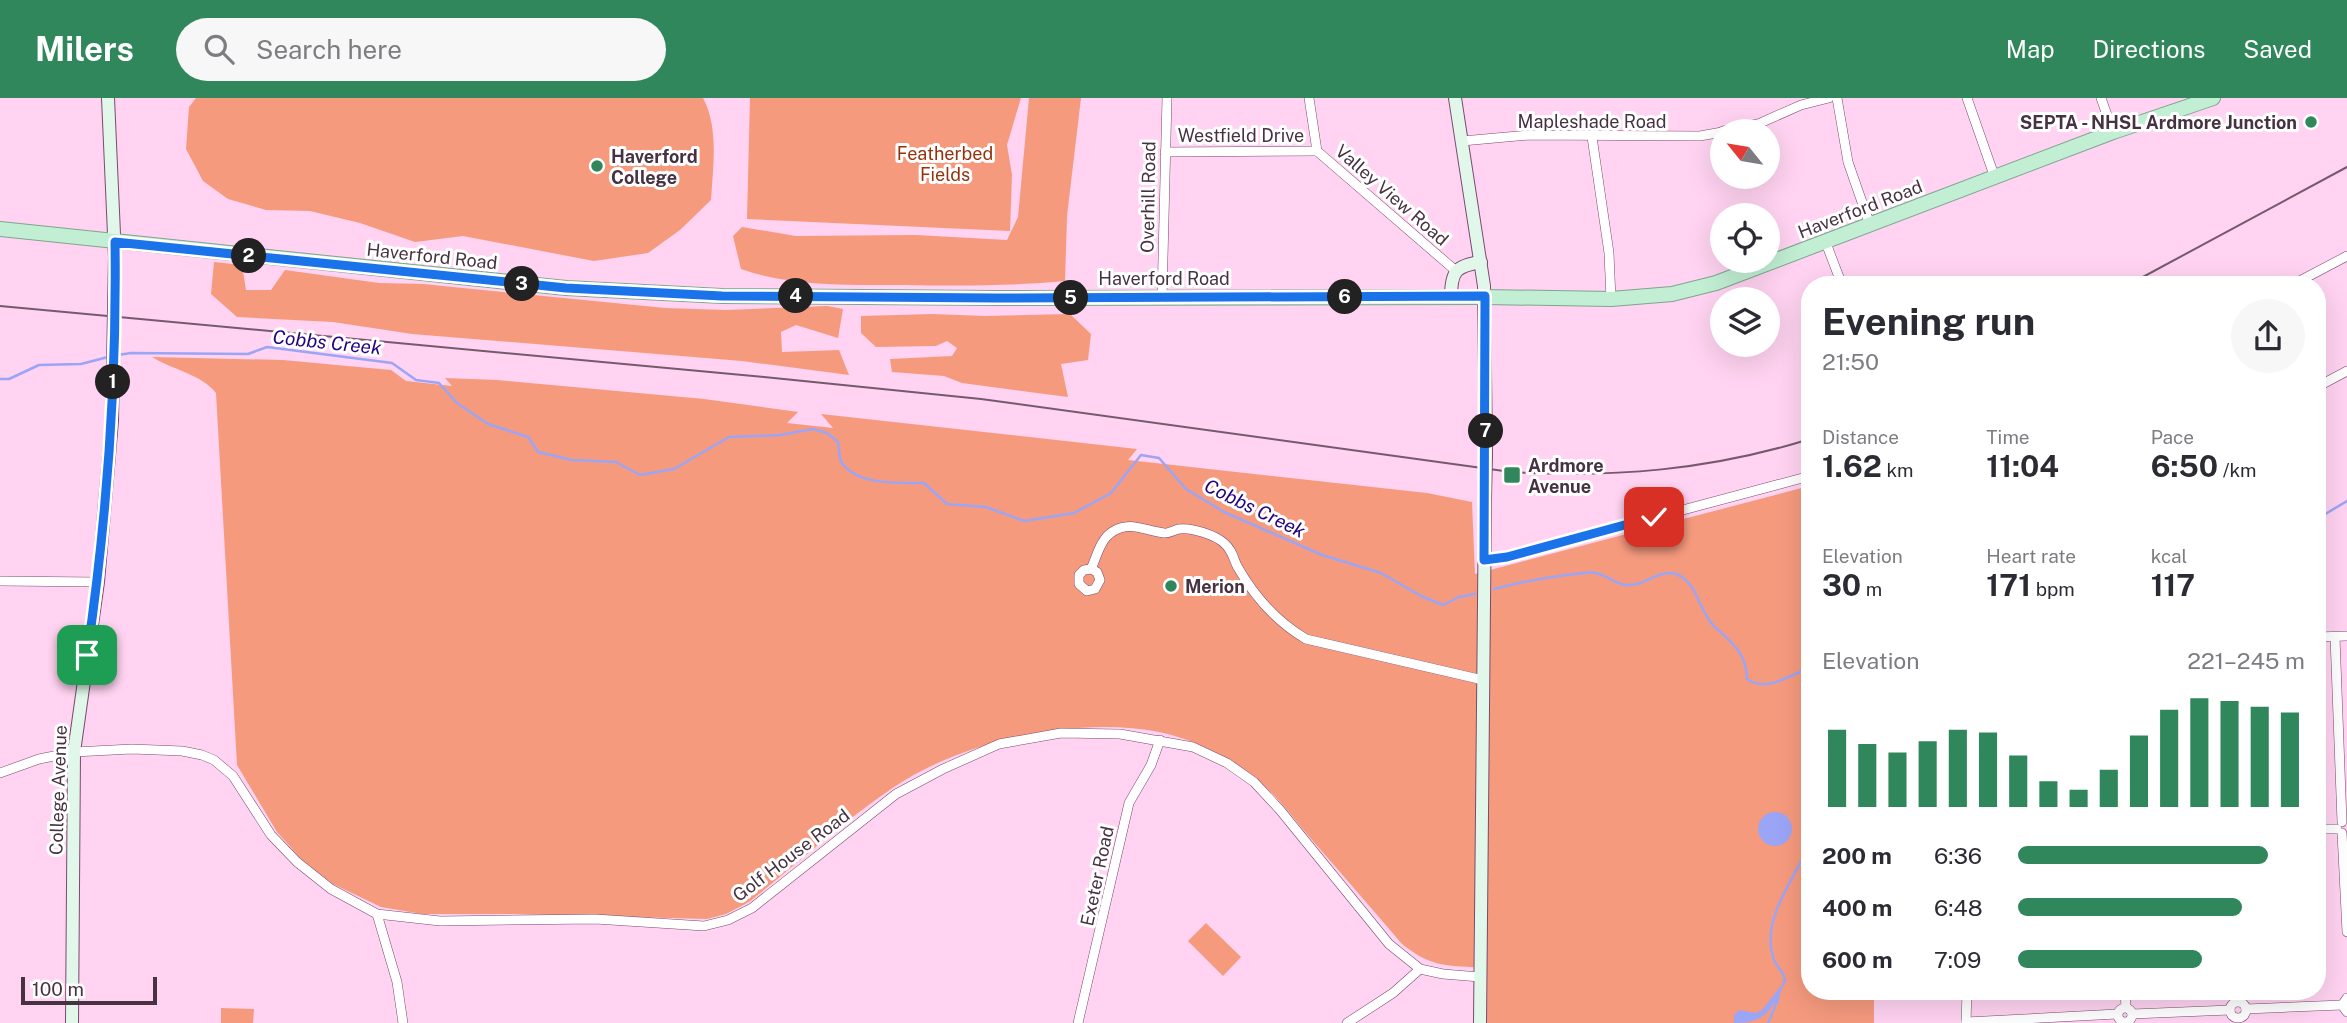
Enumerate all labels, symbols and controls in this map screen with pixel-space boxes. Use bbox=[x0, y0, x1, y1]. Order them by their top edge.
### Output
search box bbox=[176, 18, 666, 81]
text: Milers bbox=[35, 30, 134, 68]
icon: search bbox=[200, 30, 238, 68]
text: Search here bbox=[256, 34, 402, 65]
text: Map bbox=[2006, 35, 2055, 63]
text: Directions bbox=[2093, 35, 2205, 63]
text: Saved bbox=[2243, 35, 2312, 63]
street label: Mapleshade Road bbox=[1518, 111, 1666, 132]
place label: SEPTA - NHSL Ardmore Junction bbox=[2020, 112, 2297, 133]
marker: SEPTA - NHSL Ardmore Junction bbox=[2303, 114, 2319, 130]
north arrow bbox=[1710, 119, 1780, 189]
map controls bbox=[1710, 119, 1780, 357]
street label: Westfield Drive bbox=[1178, 125, 1304, 146]
street label: Valley View Road bbox=[1331, 140, 1453, 250]
street label: Overhill Road bbox=[1137, 141, 1159, 253]
park label: Featherbed Fields bbox=[897, 143, 993, 185]
place label: Haverford College bbox=[611, 146, 698, 188]
marker: Haverford College bbox=[589, 158, 605, 174]
street label: Haverford Road bbox=[1795, 176, 1925, 242]
button: locate bbox=[1710, 203, 1780, 273]
pin: 2 bbox=[232, 238, 266, 274]
street label: Haverford Road bbox=[366, 239, 498, 273]
text: 2 bbox=[242, 244, 255, 266]
pin: 3 bbox=[504, 266, 540, 302]
street label: Haverford Road bbox=[1098, 268, 1230, 289]
text: 3 bbox=[515, 272, 528, 294]
pin: 4 bbox=[778, 278, 814, 314]
pin: 5 bbox=[1054, 280, 1088, 316]
pin: 6 bbox=[1328, 280, 1362, 314]
text: 4 bbox=[789, 284, 802, 306]
text: 6 bbox=[1338, 285, 1351, 307]
text: 5 bbox=[1064, 286, 1077, 308]
button: layers bbox=[1710, 287, 1780, 357]
text: Evening run bbox=[1822, 299, 2035, 344]
button: share bbox=[2231, 299, 2305, 373]
water label: Cobbs Creek bbox=[271, 325, 383, 359]
text: 21:50 bbox=[1822, 348, 1879, 375]
pin: 1 bbox=[96, 364, 130, 400]
text: 1 bbox=[108, 370, 117, 392]
pin: 7 bbox=[1468, 414, 1504, 448]
text: 7 bbox=[1480, 419, 1491, 441]
text: Distance bbox=[1822, 426, 1899, 448]
text: Time bbox=[1986, 426, 2030, 448]
text: Pace bbox=[2151, 426, 2194, 448]
text: 1.62 bbox=[1822, 448, 1882, 484]
text: 11:04 bbox=[1986, 448, 2059, 484]
text: 6:50 bbox=[2151, 448, 2218, 484]
place label: Ardmore Avenue bbox=[1528, 455, 1604, 497]
text: km bbox=[1882, 459, 1914, 481]
text: /km bbox=[2218, 459, 2257, 481]
marker: Ardmore Avenue bbox=[1502, 465, 1522, 485]
water label: Cobbs Creek bbox=[1201, 474, 1310, 542]
pin bbox=[1624, 487, 1684, 547]
icon: check bbox=[1635, 498, 1673, 536]
text: Elevation bbox=[1822, 545, 1903, 567]
text: Heart rate bbox=[1986, 545, 2076, 567]
text: kcal bbox=[2151, 545, 2187, 567]
text: 30 bbox=[1822, 567, 1861, 603]
text: 171 bbox=[1986, 567, 2031, 603]
text: 117 bbox=[2151, 567, 2195, 603]
place label: Merion bbox=[1185, 576, 1245, 597]
marker: Merion bbox=[1163, 578, 1179, 594]
text: m bbox=[1861, 578, 1882, 600]
text: bpm bbox=[2031, 578, 2075, 600]
pin bbox=[57, 625, 117, 685]
icon: arrive bbox=[68, 636, 106, 674]
text: Elevation bbox=[1822, 647, 1920, 674]
text: 221–245 m bbox=[2187, 647, 2305, 674]
street label: College Avenue bbox=[45, 725, 71, 855]
street label: Golf House Road bbox=[729, 804, 853, 906]
street label: Exeter Road bbox=[1076, 824, 1118, 928]
text: 200 m bbox=[1822, 842, 1892, 869]
text: 6:36 bbox=[1934, 842, 1982, 869]
text: 400 m bbox=[1822, 894, 1892, 921]
text: 6:48 bbox=[1934, 894, 1983, 921]
text: 600 m bbox=[1822, 946, 1892, 973]
text: 7:09 bbox=[1934, 946, 1981, 973]
scale bar bbox=[21, 974, 158, 1006]
text: 100 m bbox=[32, 978, 84, 1000]

